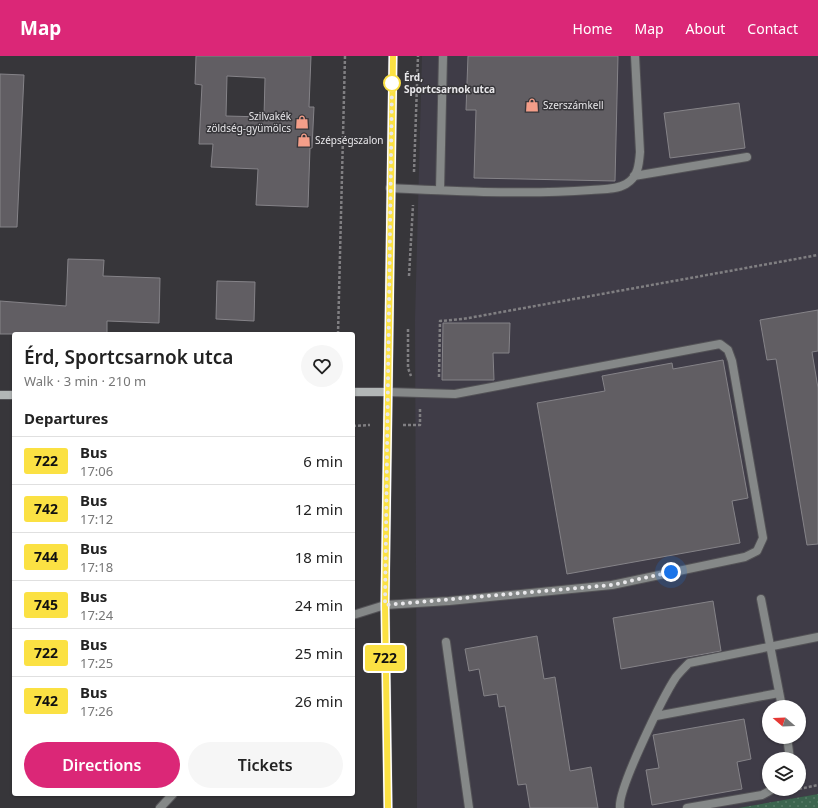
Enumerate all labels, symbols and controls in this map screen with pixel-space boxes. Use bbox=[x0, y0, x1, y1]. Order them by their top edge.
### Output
text: Map bbox=[20, 15, 61, 41]
text: Home bbox=[573, 19, 612, 38]
text: Map bbox=[634, 19, 664, 38]
text: About bbox=[686, 19, 725, 38]
text: Contact bbox=[747, 19, 798, 38]
place label: Érd, Sportcsarnok utca bbox=[404, 70, 495, 96]
marker: Érd, Sportcsarnok utca bbox=[383, 74, 401, 92]
shop icon: Szerszámkell bbox=[524, 97, 540, 113]
place label: Szerszámkell bbox=[543, 98, 604, 112]
place label: Szilvakék zöldség-gyümölcs bbox=[207, 109, 292, 135]
shop icon: Szilvakék zöldség-gyümölcs bbox=[294, 114, 310, 130]
shop icon: Szépségszalon bbox=[296, 132, 312, 148]
place label: Szépségszalon bbox=[315, 133, 383, 147]
text: Érd, Sportcsarnok utca bbox=[24, 344, 233, 370]
button: heart bbox=[301, 345, 343, 387]
text: Walk · 3 min · 210 m bbox=[24, 372, 146, 390]
text: Departures bbox=[24, 408, 108, 428]
text: Bus bbox=[80, 442, 107, 462]
text: 722 bbox=[34, 451, 58, 470]
text: 6 min bbox=[303, 451, 343, 471]
text: 17:06 bbox=[80, 462, 113, 480]
text: Bus bbox=[80, 490, 107, 510]
text: 742 bbox=[34, 499, 58, 518]
text: 12 min bbox=[295, 499, 343, 519]
text: 17:12 bbox=[80, 510, 113, 528]
text: Bus bbox=[80, 538, 107, 558]
text: 744 bbox=[34, 547, 58, 566]
text: 18 min bbox=[295, 547, 343, 567]
text: 17:18 bbox=[80, 558, 113, 576]
your location bbox=[661, 562, 681, 582]
text: Bus bbox=[80, 586, 107, 606]
text: 745 bbox=[34, 595, 58, 614]
text: 24 min bbox=[295, 595, 343, 615]
text: 17:24 bbox=[80, 606, 113, 624]
text: Bus bbox=[80, 634, 107, 654]
text: 722 bbox=[34, 643, 58, 662]
text: 25 min bbox=[295, 643, 343, 663]
line badge: 722 bbox=[362, 645, 408, 671]
text: 722 bbox=[373, 648, 397, 667]
text: 17:25 bbox=[80, 654, 113, 672]
text: Bus bbox=[80, 682, 107, 702]
text: 742 bbox=[34, 691, 58, 710]
text: 26 min bbox=[295, 691, 343, 711]
north arrow bbox=[762, 700, 806, 744]
map controls bbox=[762, 700, 806, 796]
text: 17:26 bbox=[80, 702, 113, 720]
button: Directions bbox=[24, 742, 180, 788]
button: Tickets bbox=[188, 742, 343, 788]
button: layers bbox=[762, 752, 806, 796]

